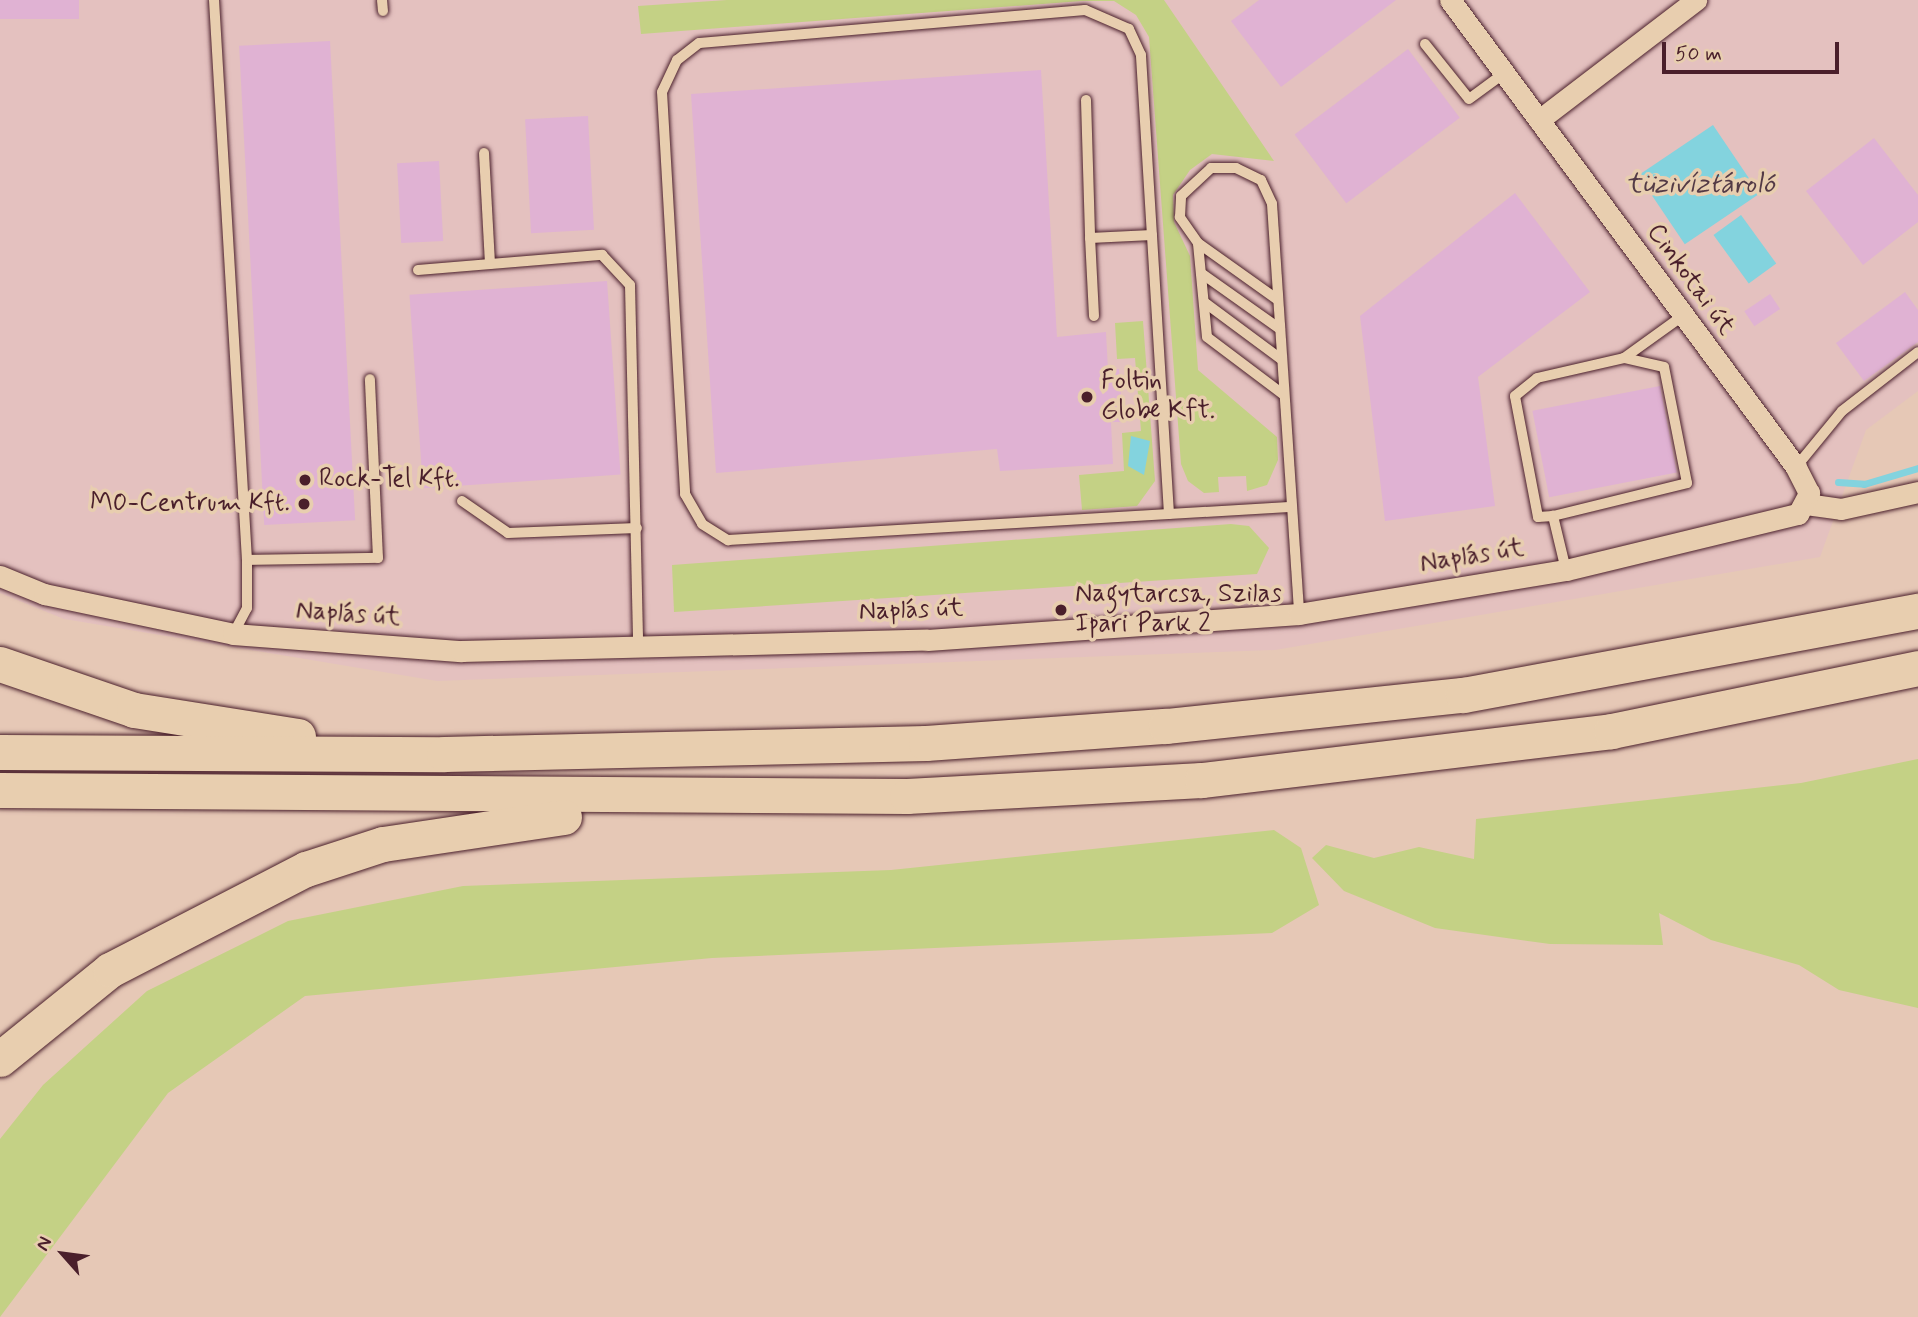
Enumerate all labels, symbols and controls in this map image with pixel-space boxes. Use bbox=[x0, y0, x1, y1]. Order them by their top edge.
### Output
scale bar bbox=[1666, 28, 1843, 72]
text: 50 m bbox=[1675, 40, 1722, 68]
water label: tüzivíztároló bbox=[1625, 168, 1775, 202]
street label: Cinkotai út bbox=[1639, 218, 1741, 342]
place label: Foltin Globe Kft. bbox=[1101, 366, 1215, 428]
marker: Foltin Globe Kft. bbox=[1079, 389, 1095, 405]
place label: Rock-Tel Kft. bbox=[319, 464, 466, 496]
marker: Rock-Tel Kft. bbox=[297, 472, 313, 488]
place label: M0-Centrum Kft. bbox=[84, 488, 290, 520]
marker: M0-Centrum Kft. bbox=[296, 496, 312, 512]
street label: Naplás út bbox=[1418, 533, 1526, 581]
place label: Nagytarcsa, Szilas Ipari Park 2 bbox=[1075, 579, 1282, 640]
street label: Naplás út bbox=[858, 594, 964, 628]
street label: Naplás út bbox=[295, 596, 401, 634]
marker: Nagytarcsa, Szilas Ipari Park 2 bbox=[1053, 602, 1069, 618]
north arrow bbox=[28, 1219, 98, 1289]
text: N bbox=[30, 1232, 58, 1255]

